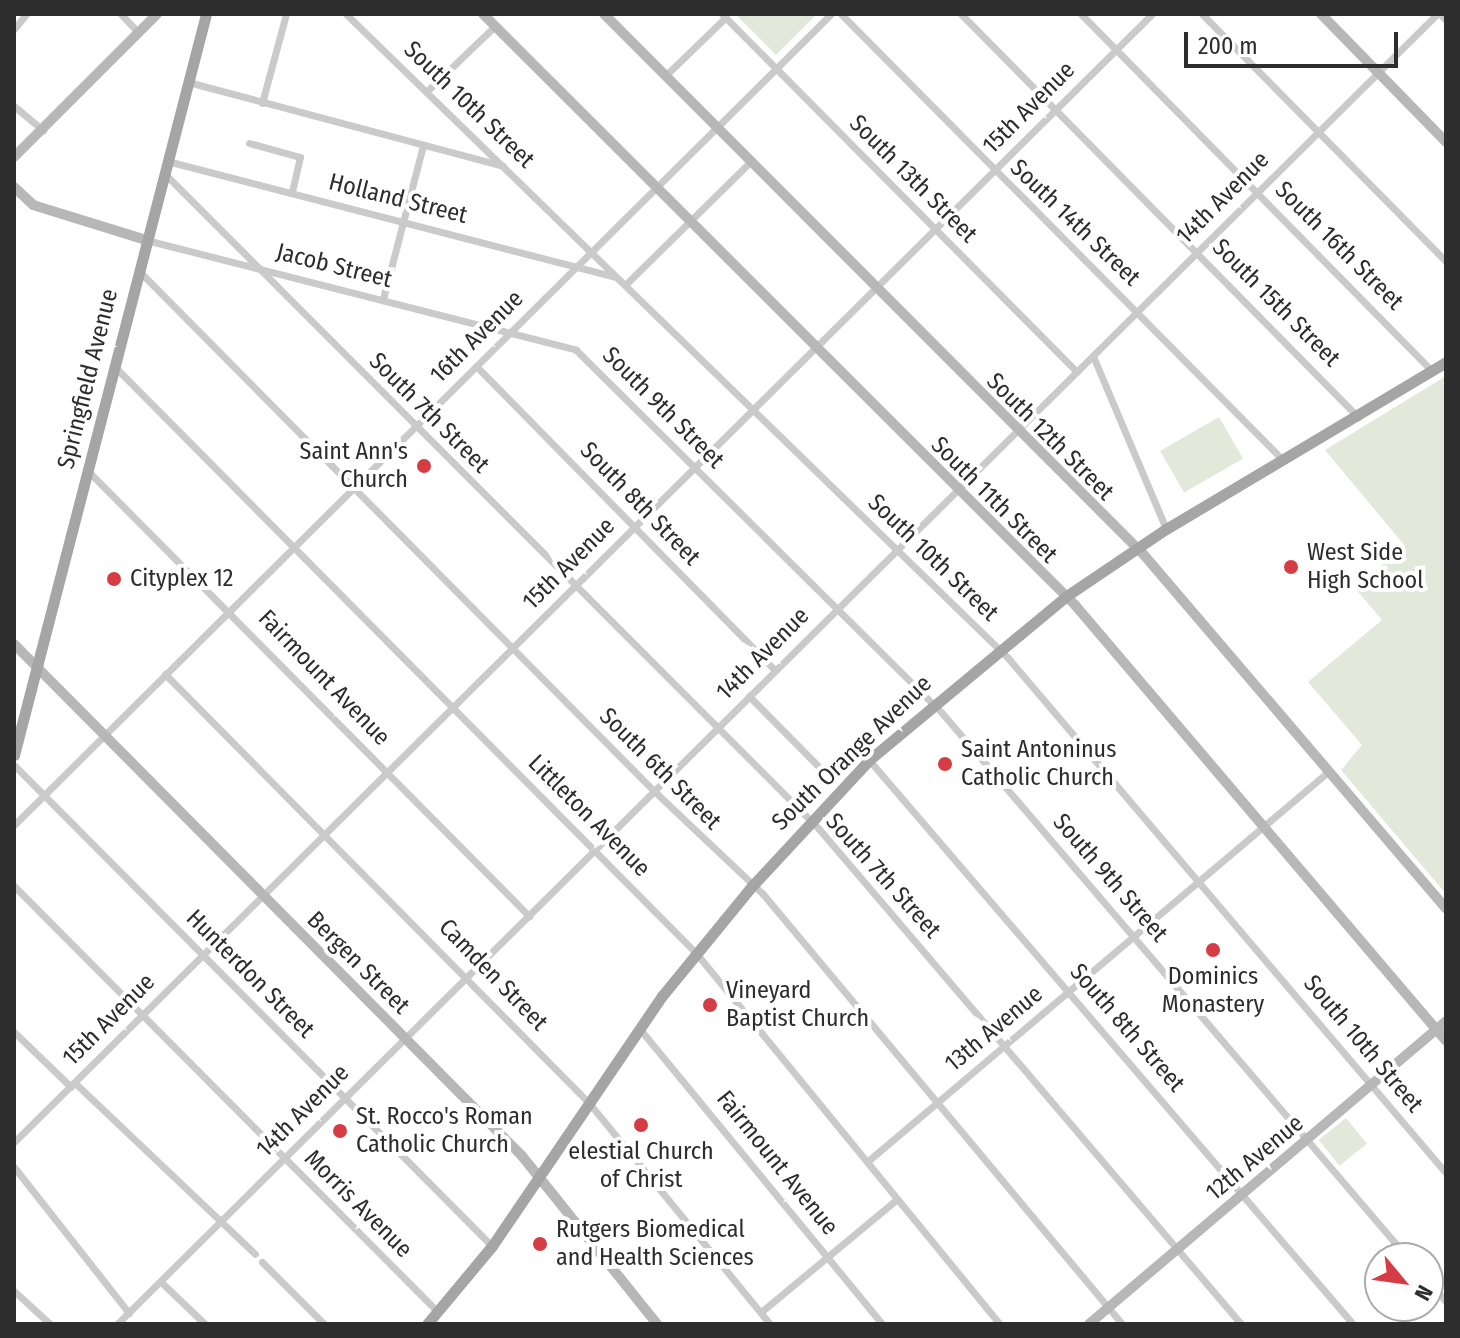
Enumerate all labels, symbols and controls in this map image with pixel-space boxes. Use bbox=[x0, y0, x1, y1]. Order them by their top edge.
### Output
scale bar bbox=[1188, 16, 1402, 66]
text: 200 m bbox=[1198, 32, 1258, 60]
street label: South 10th Street bbox=[398, 36, 540, 174]
street label: 15th Avenue bbox=[977, 56, 1081, 160]
street label: South 13th Street bbox=[843, 109, 983, 249]
street label: 14th Avenue bbox=[1171, 146, 1275, 250]
street label: South 14th Street bbox=[1004, 154, 1146, 292]
street label: Holland Street bbox=[326, 168, 470, 230]
street label: South 16th Street bbox=[1269, 176, 1409, 316]
street label: South 15th Street bbox=[1206, 233, 1346, 373]
street label: Jacob Street bbox=[273, 238, 395, 294]
street label: 16th Avenue bbox=[425, 285, 529, 389]
street label: Springfield Avenue bbox=[52, 286, 124, 472]
street label: South 9th Street bbox=[596, 341, 730, 475]
street label: South 7th Street bbox=[363, 347, 495, 479]
street label: South 12th Street bbox=[980, 367, 1120, 507]
street label: South 11th Street bbox=[925, 431, 1063, 569]
street label: South 8th Street bbox=[574, 436, 706, 572]
place label: Saint Ann's Church bbox=[300, 438, 408, 494]
marker: Saint Ann's Church bbox=[415, 457, 433, 475]
street label: South 10th Street bbox=[862, 489, 1004, 627]
street label: 15th Avenue bbox=[517, 512, 621, 616]
place label: West Side High School bbox=[1307, 539, 1424, 595]
marker: West Side High School bbox=[1282, 558, 1300, 576]
place label: Cityplex 12 bbox=[130, 565, 233, 593]
marker: Cityplex 12 bbox=[105, 570, 123, 588]
street label: 14th Avenue bbox=[711, 602, 815, 706]
street label: Fairmount Avenue bbox=[252, 604, 396, 752]
street label: South Orange Avenue bbox=[766, 669, 938, 837]
street label: South 6th Street bbox=[593, 702, 727, 836]
place label: Saint Antoninus Catholic Church bbox=[961, 736, 1116, 792]
street label: Littleton Avenue bbox=[522, 749, 656, 883]
marker: Saint Antoninus Catholic Church bbox=[936, 755, 954, 773]
street label: South 7th Street bbox=[819, 808, 947, 944]
street label: South 9th Street bbox=[1047, 808, 1173, 948]
street label: Hunterdon Street bbox=[180, 904, 320, 1044]
street label: Bergen Street bbox=[301, 906, 415, 1020]
street label: Camden Street bbox=[433, 913, 553, 1037]
marker: Dominics Monastery bbox=[1204, 941, 1222, 959]
street label: South 8th Street bbox=[1064, 958, 1190, 1098]
place label: Dominics Monastery bbox=[1162, 963, 1264, 1019]
street label: 15th Avenue bbox=[57, 968, 161, 1072]
street label: South 10th Street bbox=[1297, 970, 1429, 1118]
place label: Vineyard Baptist Church bbox=[726, 977, 869, 1033]
street label: 13th Avenue bbox=[939, 980, 1049, 1078]
marker: Vineyard Baptist Church bbox=[701, 996, 719, 1014]
street label: 14th Avenue bbox=[251, 1059, 355, 1163]
street label: Fairmount Avenue bbox=[710, 1085, 844, 1241]
place label: St. Rocco's Roman Catholic Church bbox=[356, 1103, 533, 1159]
street label: 12th Avenue bbox=[1200, 1109, 1310, 1207]
marker: elestial Church of Christ bbox=[632, 1116, 650, 1134]
marker: St. Rocco's Roman Catholic Church bbox=[331, 1122, 349, 1140]
place label: elestial Church of Christ bbox=[568, 1138, 714, 1194]
street label: Morris Avenue bbox=[298, 1144, 418, 1264]
place label: Rutgers Biomedical and Health Sciences bbox=[556, 1216, 754, 1272]
marker: Rutgers Biomedical and Health Sciences bbox=[531, 1235, 549, 1253]
north arrow bbox=[1364, 1242, 1444, 1322]
text: N bbox=[1409, 1281, 1439, 1305]

